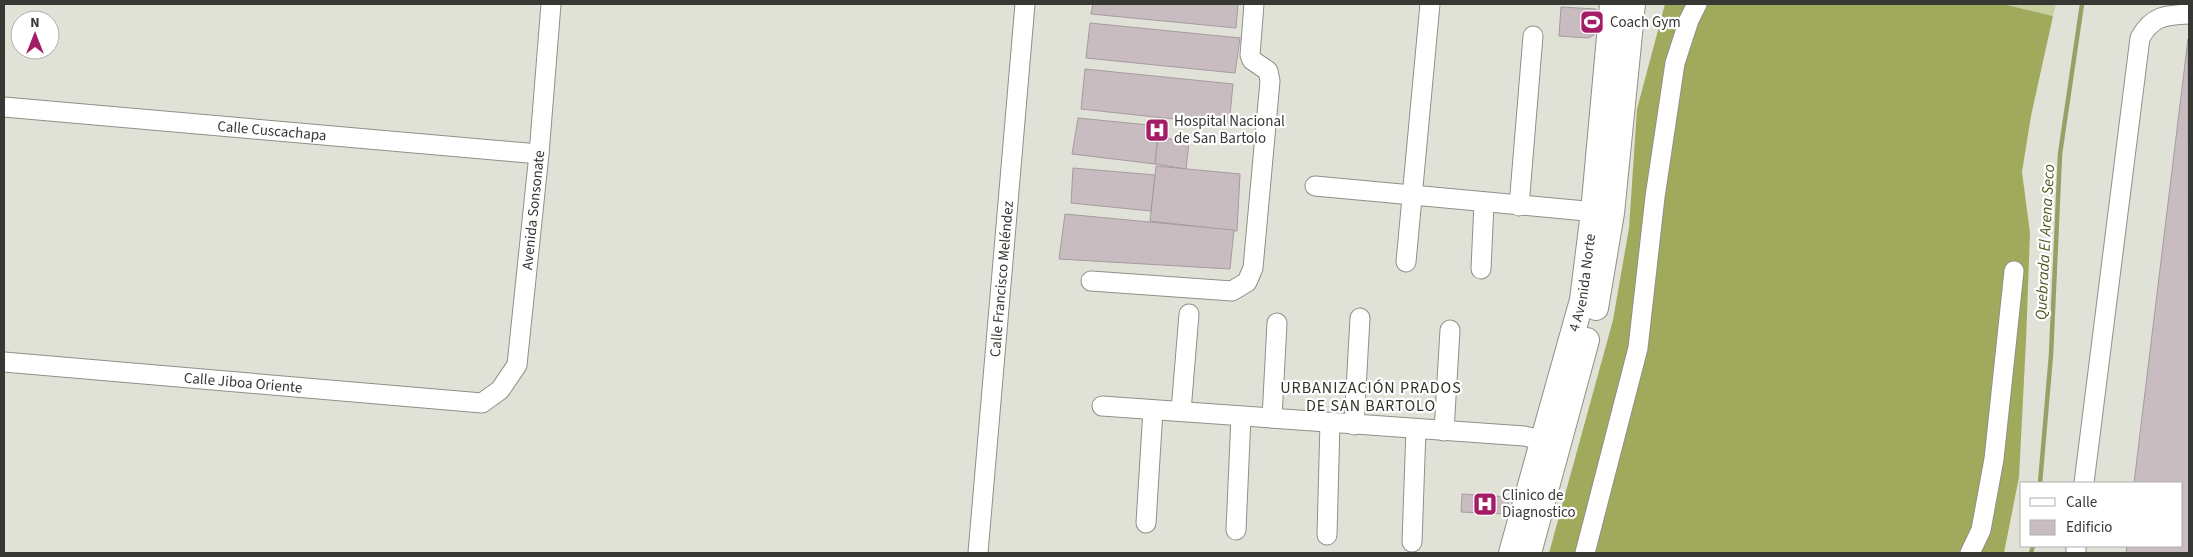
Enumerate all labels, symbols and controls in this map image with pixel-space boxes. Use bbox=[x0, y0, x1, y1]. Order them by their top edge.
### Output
sports icon: Coach Gym bbox=[1579, 9, 1605, 35]
north arrow bbox=[10, 10, 60, 60]
place label: Coach Gym bbox=[1610, 12, 1681, 33]
text: N bbox=[30, 13, 40, 33]
place label: Hospital Nacional de San Bartolo bbox=[1174, 111, 1285, 149]
street label: Calle Cuscachapa bbox=[216, 116, 327, 146]
hospital icon: Hospital Nacional de San Bartolo bbox=[1144, 117, 1170, 143]
street label: Avenida Sonsonate bbox=[517, 149, 550, 271]
water label: Quebrada El Arena Seco bbox=[2030, 163, 2060, 321]
street label: Calle Francisco Meléndez bbox=[985, 200, 1019, 358]
street label: 4 Avenida Norte bbox=[1564, 232, 1601, 334]
street label: Calle Jiboa Oriente bbox=[183, 367, 303, 399]
district label: URBANIZACIÓN PRADOS DE SAN BARTOLO bbox=[1280, 377, 1462, 417]
legend bbox=[2020, 482, 2183, 547]
place label: Clinico de Diagnostico bbox=[1502, 485, 1576, 523]
hospital icon: Clinico de Diagnostico bbox=[1472, 491, 1498, 517]
text: Calle bbox=[2066, 492, 2097, 513]
text: Edificio bbox=[2066, 517, 2113, 538]

